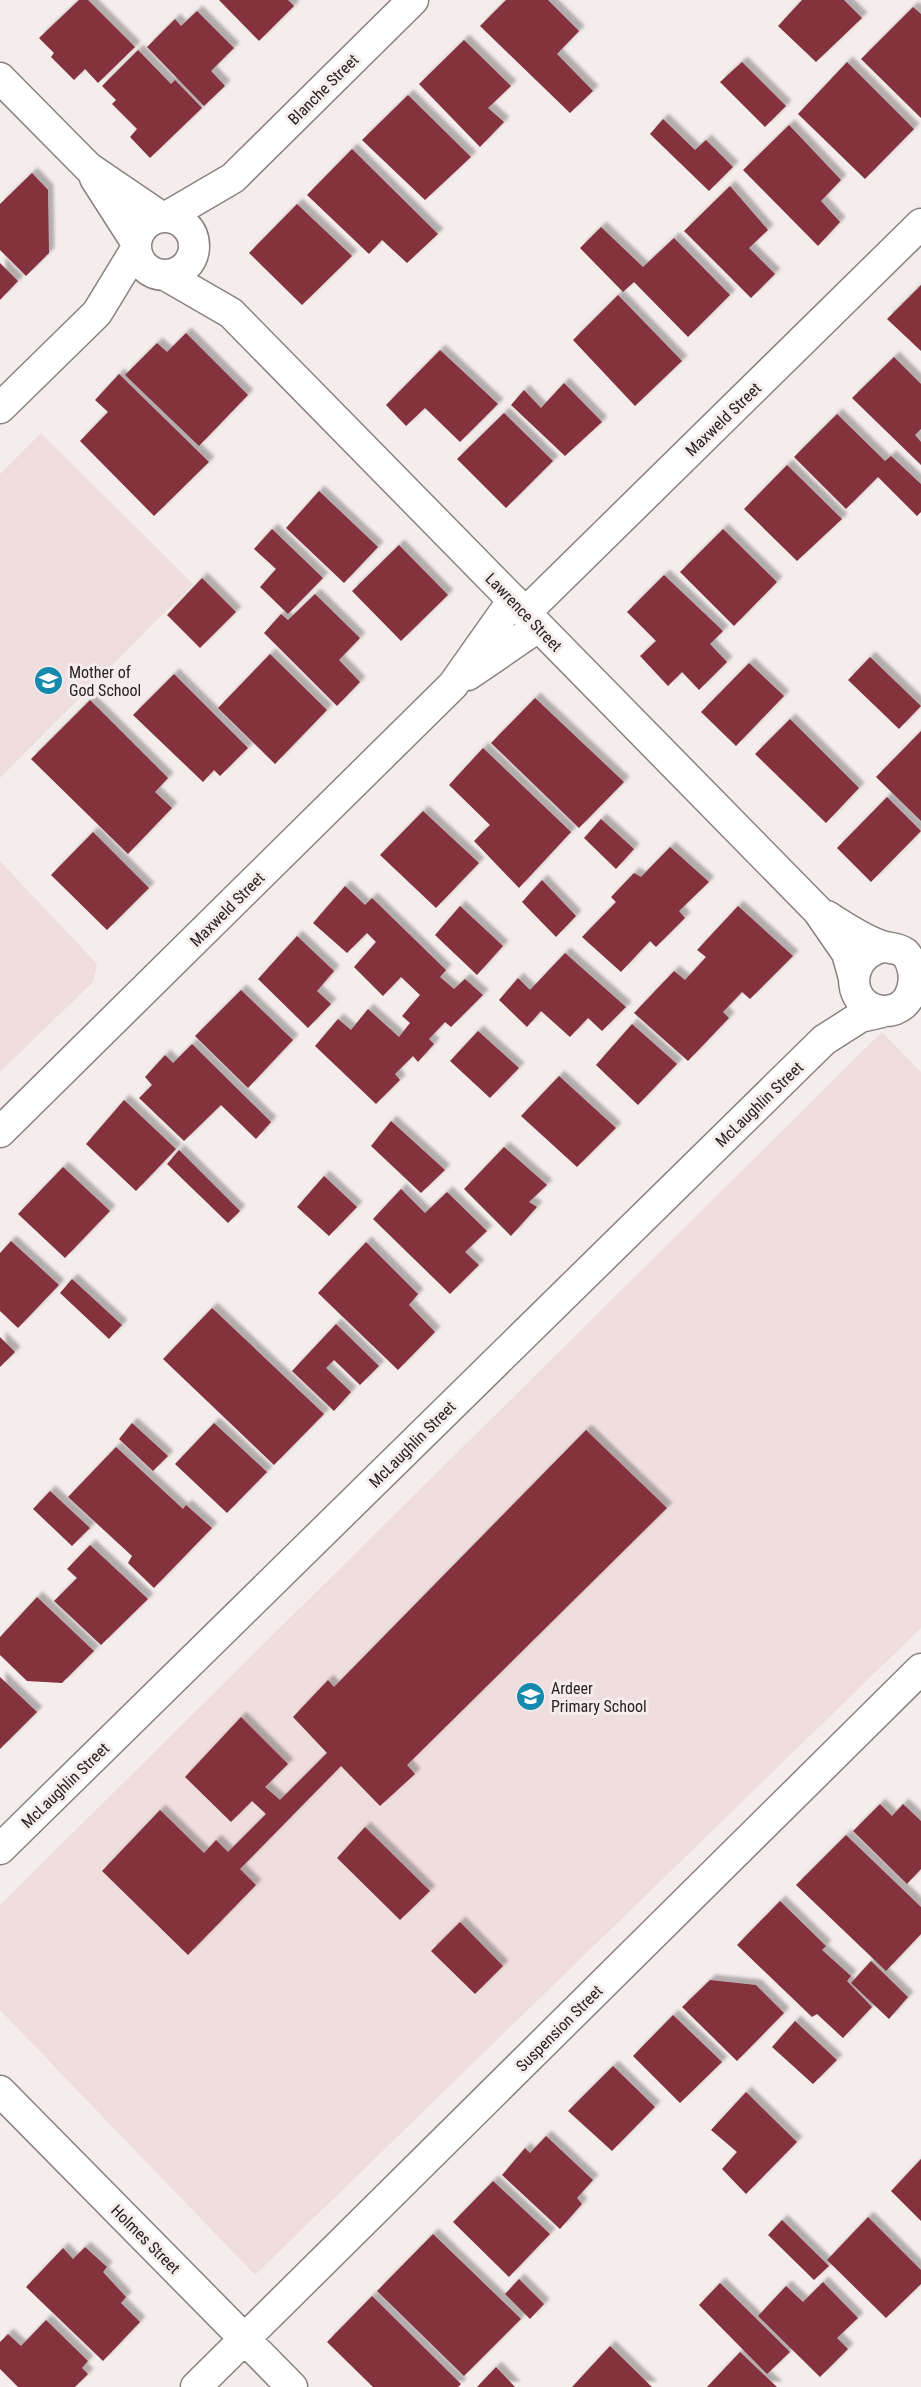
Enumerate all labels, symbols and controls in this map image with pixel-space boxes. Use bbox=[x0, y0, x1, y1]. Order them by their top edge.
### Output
street label: Blanche Street bbox=[284, 50, 363, 128]
street label: Maxweld Street bbox=[682, 378, 765, 460]
street label: Lawrence Street bbox=[481, 569, 566, 656]
place label: Mother of God School bbox=[69, 663, 141, 700]
school or university icon: Mother of God School bbox=[32, 665, 64, 697]
street label: Maxweld Street bbox=[186, 868, 269, 951]
street label: McLaughlin Street bbox=[712, 1058, 807, 1151]
street label: McLaughlin Street bbox=[365, 1397, 460, 1492]
place label: Ardeer Primary School bbox=[551, 1679, 647, 1716]
school or university icon: Ardeer Primary School bbox=[514, 1681, 546, 1713]
street label: McLaughlin Street bbox=[18, 1739, 113, 1832]
street label: Suspension Street bbox=[512, 1981, 607, 2076]
street label: Holmes Street bbox=[107, 2201, 184, 2278]

